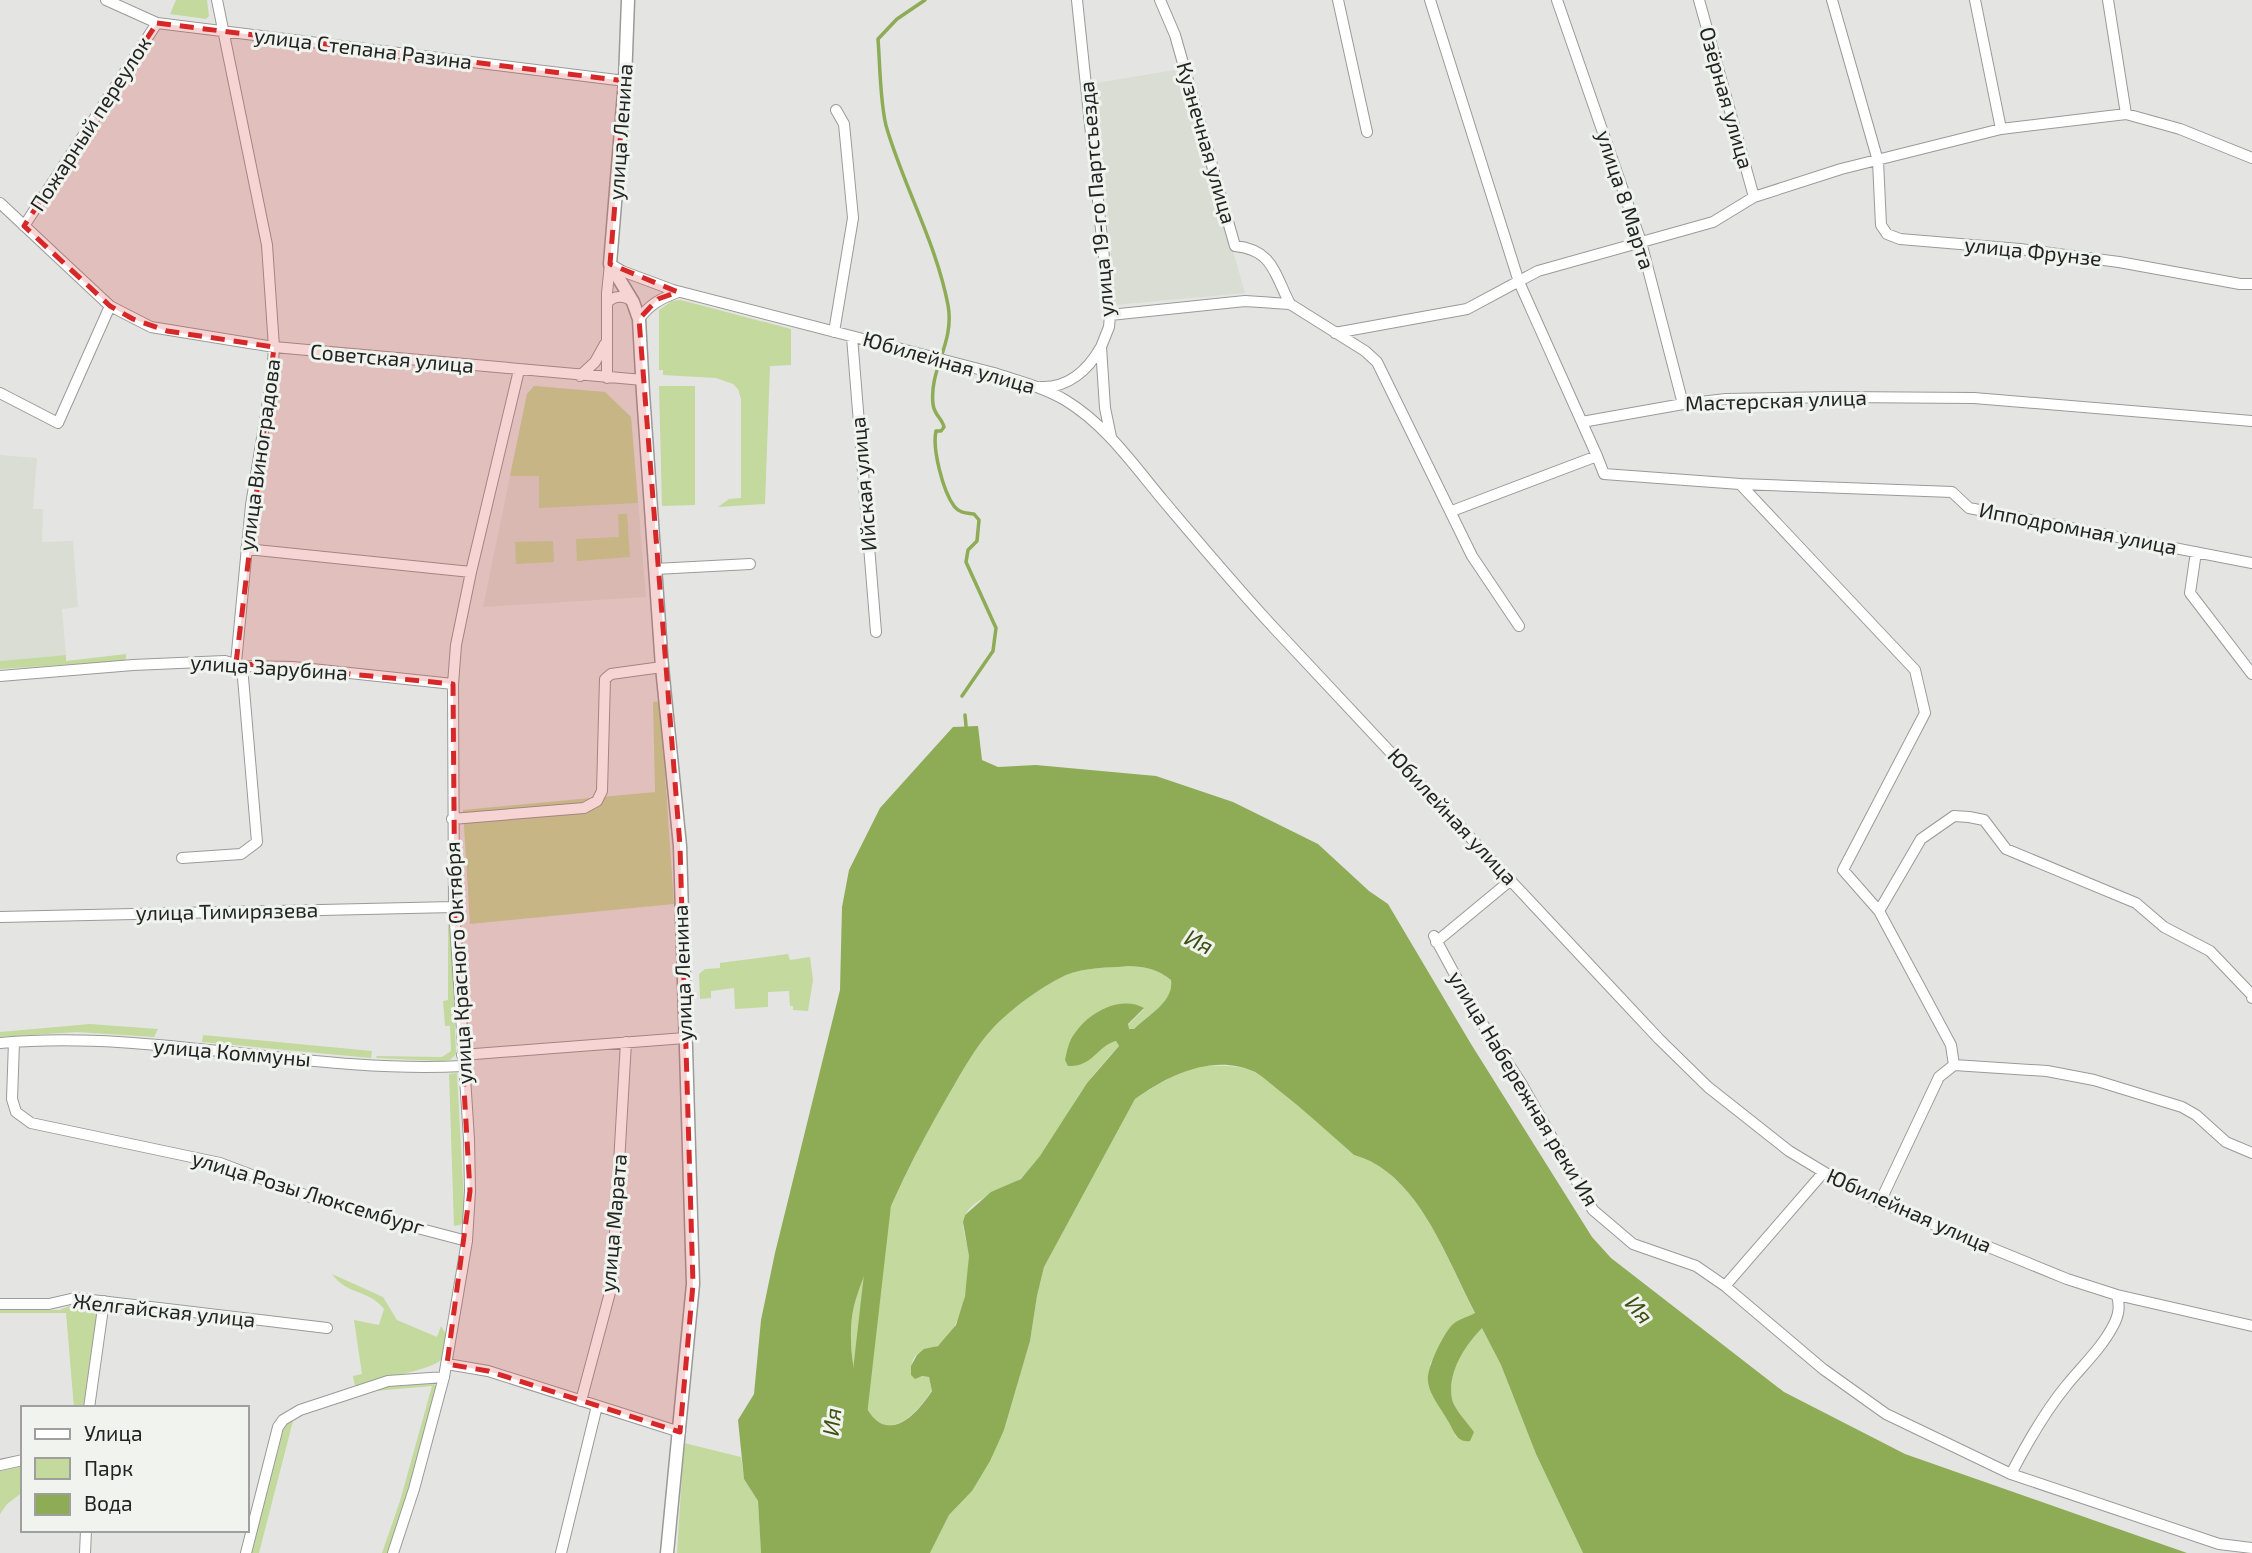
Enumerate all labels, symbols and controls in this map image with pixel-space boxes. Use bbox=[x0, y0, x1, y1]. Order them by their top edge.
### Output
street label: улица Степана Разина bbox=[253, 22, 474, 74]
street label: Озёрная улица bbox=[1694, 24, 1760, 172]
street label: Пожарный переулок bbox=[24, 31, 156, 216]
street label: Кузнечная улица bbox=[1171, 59, 1242, 227]
street label: улица Ленина bbox=[602, 63, 638, 201]
street label: улица 19-го Партсъезда bbox=[1073, 80, 1119, 318]
street label: улица 8 Марта bbox=[1591, 127, 1661, 273]
street label: улица Фрунзе bbox=[1963, 231, 2103, 271]
street label: Юбилейная улица bbox=[860, 325, 1038, 399]
street label: Советская улица bbox=[309, 338, 475, 378]
street label: улица Виноградова bbox=[233, 357, 285, 553]
street label: Мастерская улица bbox=[1685, 384, 1867, 416]
street label: Ийская улица bbox=[844, 416, 882, 552]
street label: Ипподромная улица bbox=[1977, 496, 2179, 560]
street label: улица Зарубина bbox=[189, 649, 349, 685]
street label: Юбилейная улица bbox=[1383, 742, 1523, 890]
street label: улица Красного Октября bbox=[439, 841, 477, 1085]
street label: улица Тимирязева bbox=[135, 896, 319, 926]
street label: улица Ленина bbox=[667, 904, 697, 1042]
water label: Ия bbox=[1181, 922, 1218, 960]
street label: улица Набережная реки Ия bbox=[1443, 966, 1605, 1211]
street label: улица Коммуны bbox=[152, 1032, 312, 1072]
street label: улица Розы Люксембург bbox=[189, 1144, 428, 1240]
street label: улица Марата bbox=[594, 1153, 632, 1293]
street label: Юбилейная улица bbox=[1823, 1162, 1996, 1258]
street label: Желгайская улица bbox=[71, 1287, 257, 1333]
water label: Ия bbox=[1620, 1290, 1660, 1329]
legend bbox=[21, 1406, 248, 1532]
water label: Ия bbox=[816, 1406, 846, 1437]
text: Улица bbox=[84, 1420, 143, 1445]
text: Парк bbox=[84, 1455, 133, 1480]
text: Вода bbox=[84, 1490, 133, 1515]

